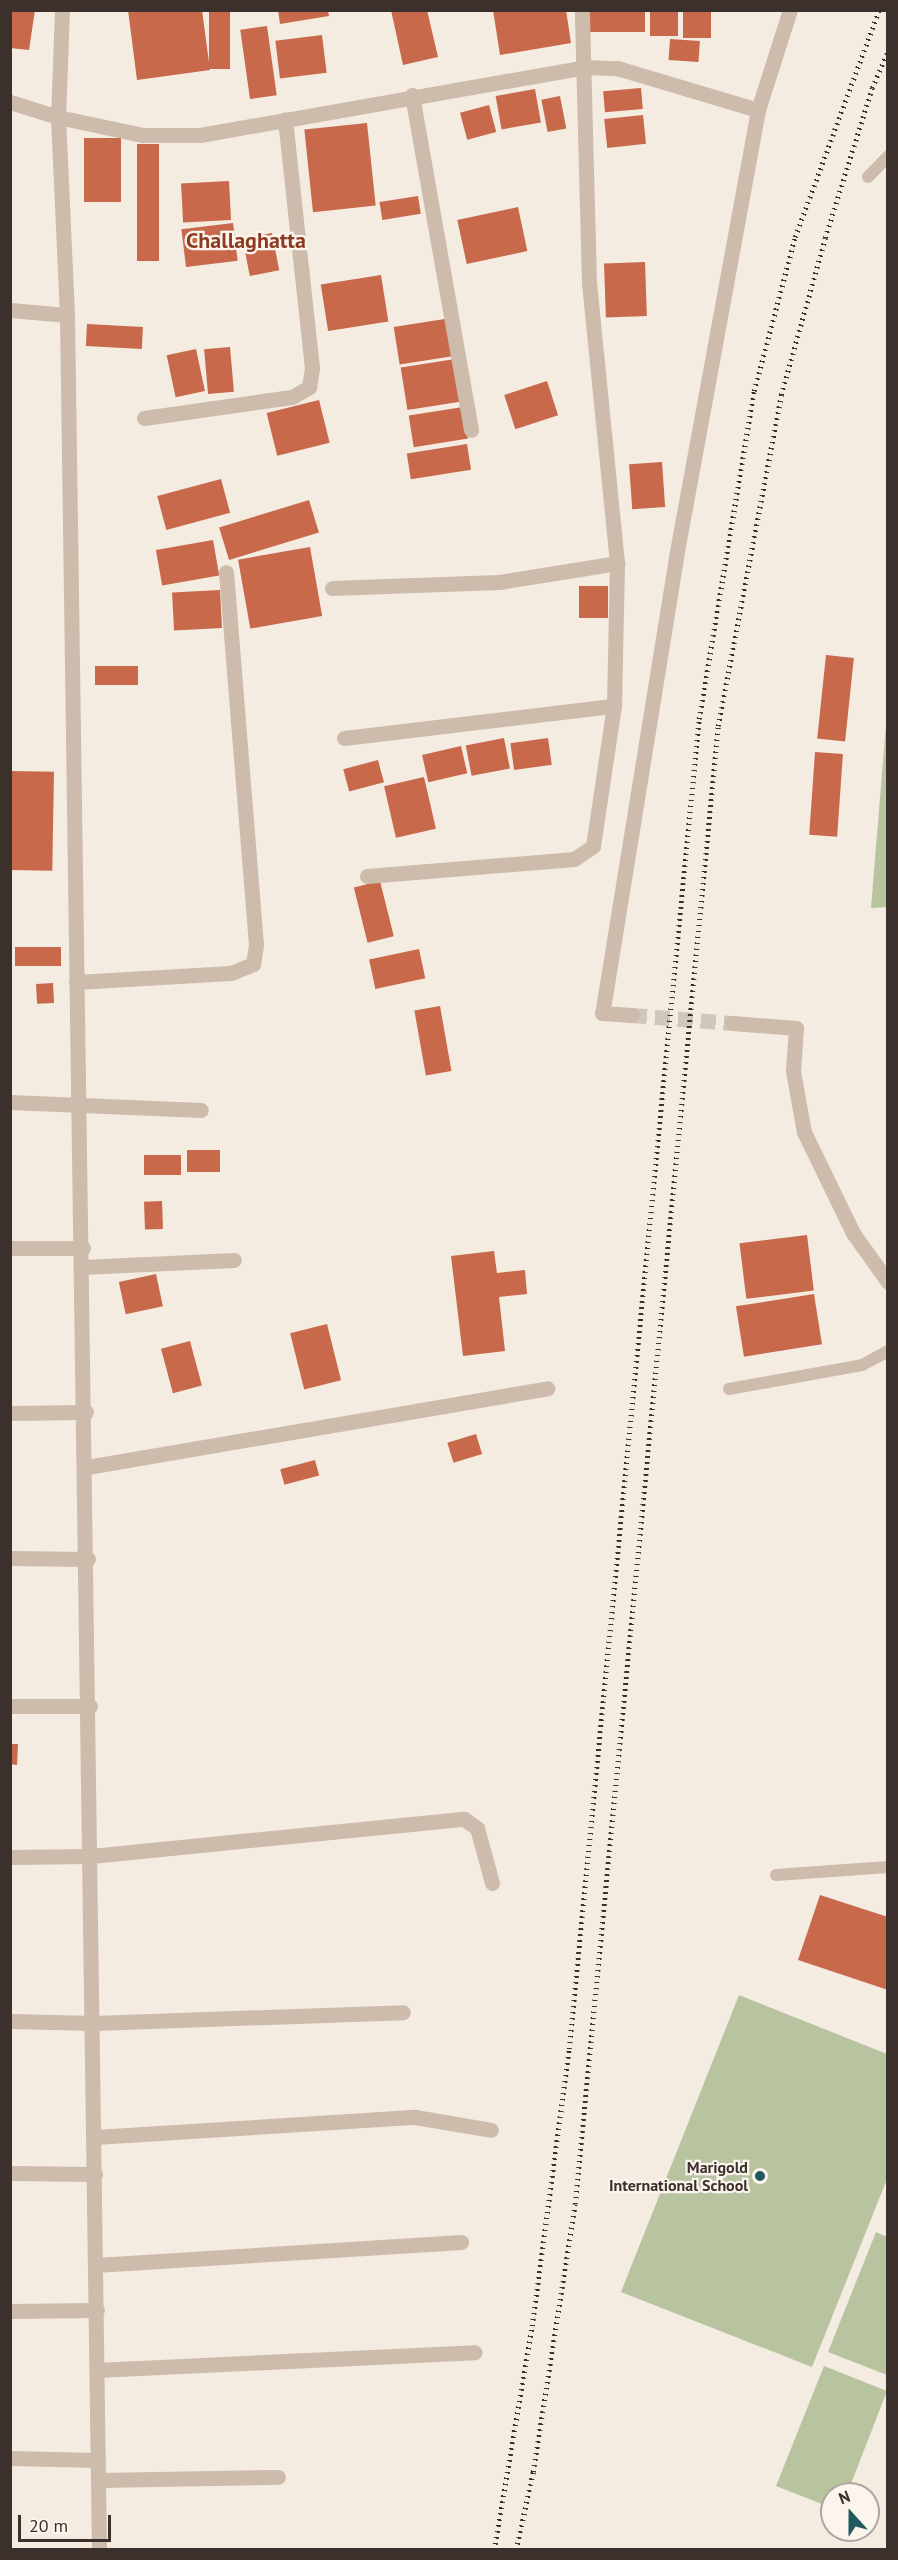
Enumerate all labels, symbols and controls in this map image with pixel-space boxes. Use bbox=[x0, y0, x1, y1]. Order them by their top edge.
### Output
district label: Challaghatta bbox=[186, 228, 306, 254]
place label: Marigold International School bbox=[609, 2157, 748, 2195]
marker: Marigold International School bbox=[753, 2169, 767, 2183]
north arrow bbox=[820, 2482, 880, 2542]
text: N bbox=[836, 2486, 853, 2508]
scale bar bbox=[21, 2503, 114, 2541]
text: 20 m bbox=[29, 2514, 68, 2537]

